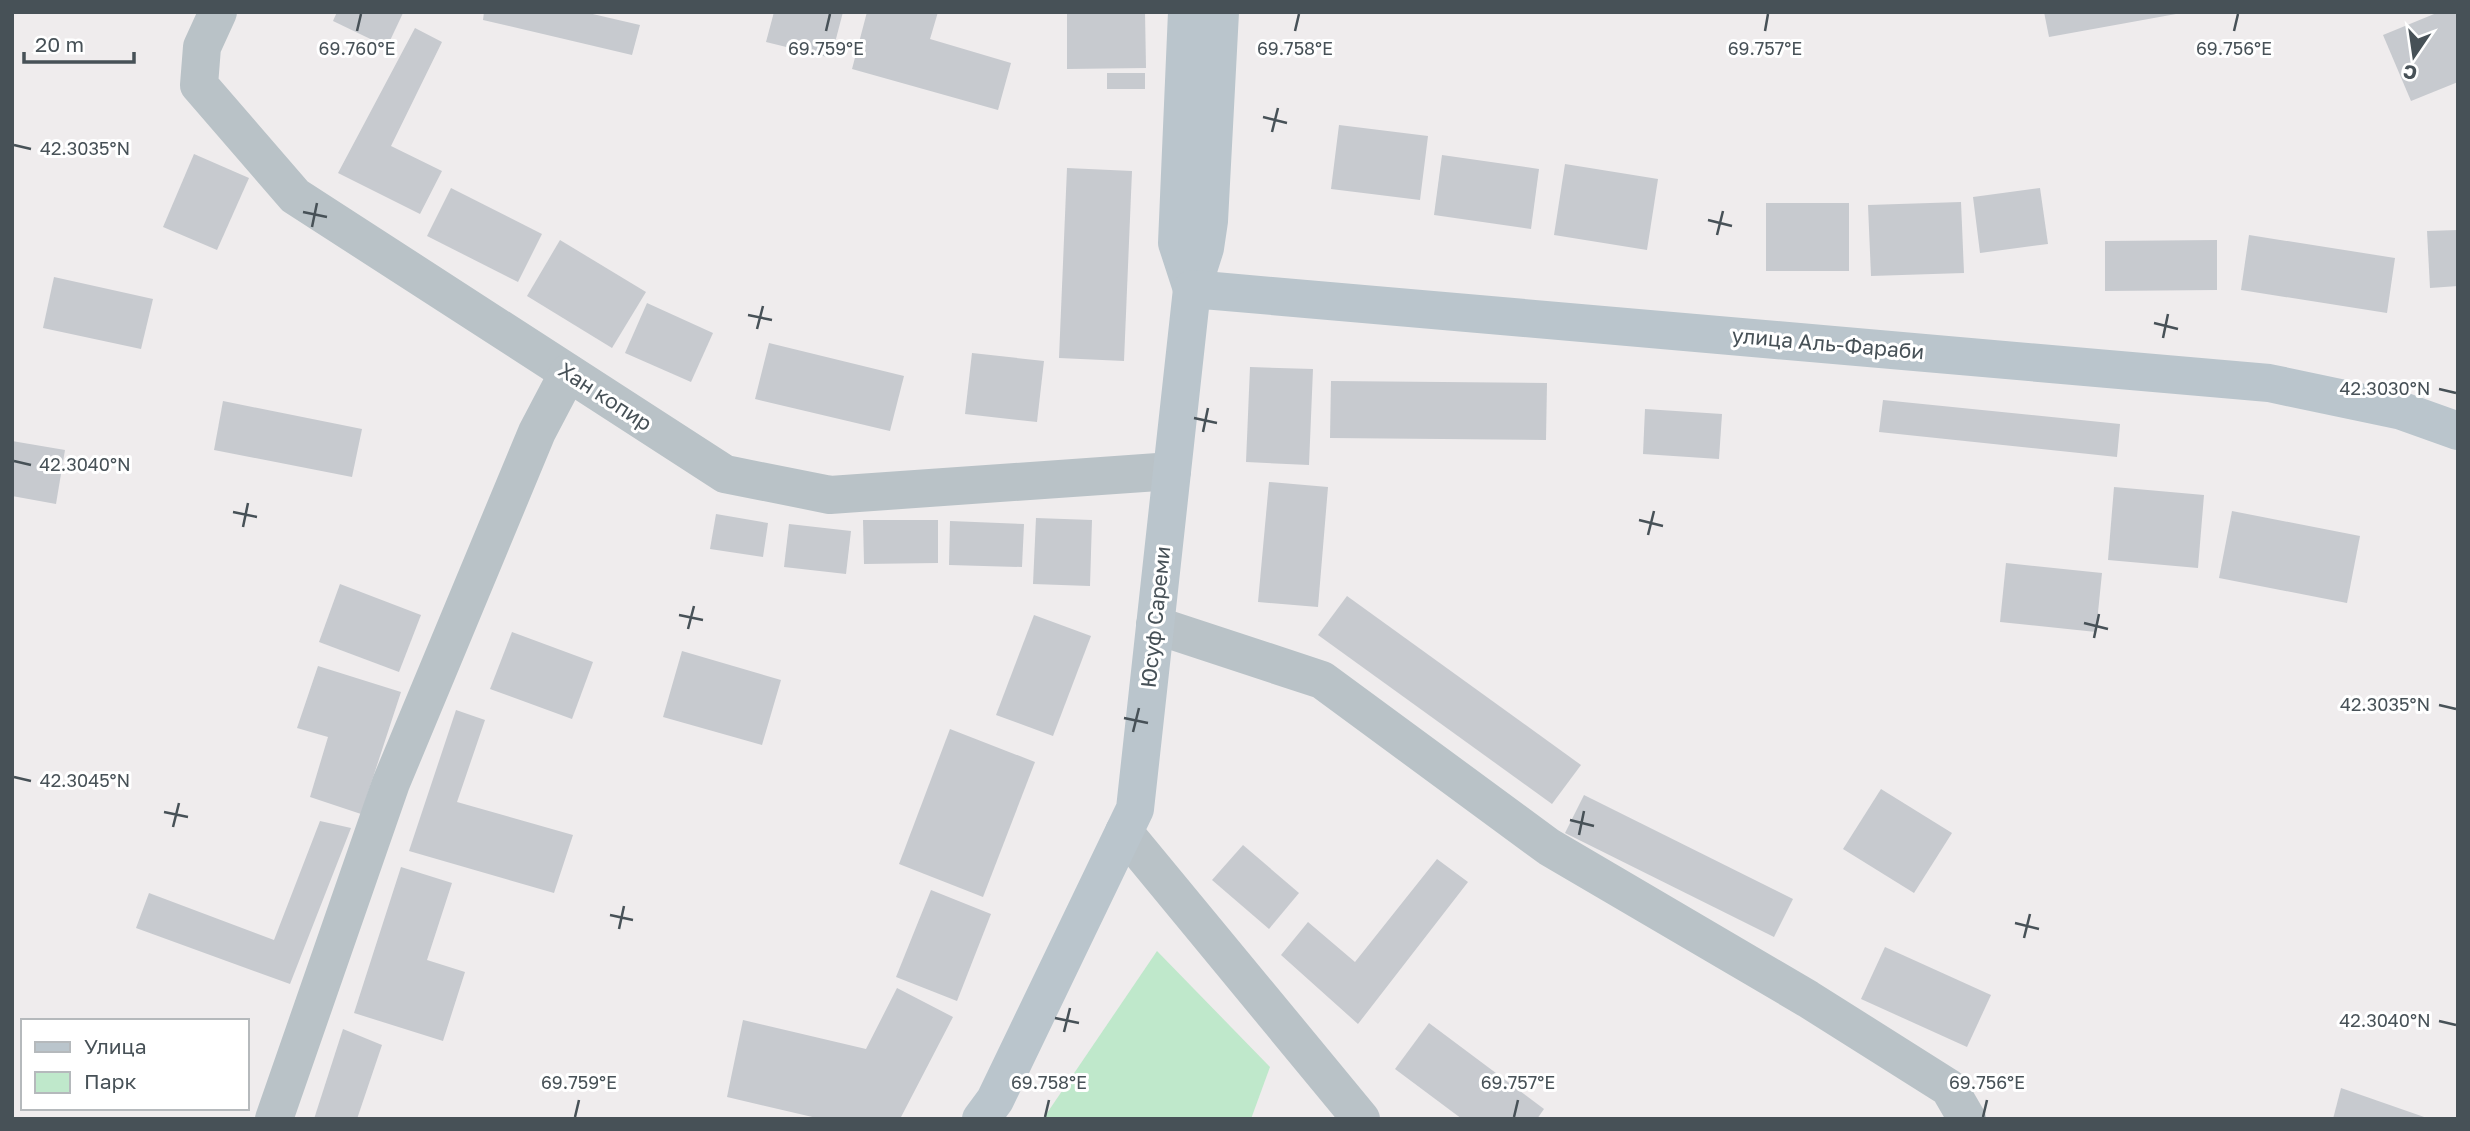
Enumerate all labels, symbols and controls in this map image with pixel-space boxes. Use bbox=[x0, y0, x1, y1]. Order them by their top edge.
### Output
scale bar bbox=[24, 21, 135, 65]
north arrow bbox=[2379, 21, 2449, 91]
text: 20 m bbox=[35, 31, 84, 57]
text: 69.760°E bbox=[319, 37, 395, 59]
text: 69.759°E bbox=[788, 37, 864, 59]
text: 69.758°E bbox=[1257, 37, 1333, 59]
text: 69.757°E bbox=[1728, 37, 1802, 59]
text: 69.756°E bbox=[2196, 37, 2272, 59]
text: С bbox=[2401, 60, 2419, 86]
text: 42.3035°N bbox=[40, 137, 130, 159]
street label: улица Аль-Фараби bbox=[1731, 322, 1925, 364]
street label: Хан копир bbox=[554, 356, 657, 436]
text: 42.3030°N bbox=[2340, 377, 2430, 399]
text: 42.3040°N bbox=[39, 453, 131, 475]
street label: Юсуф Сареми bbox=[1135, 545, 1175, 689]
text: 42.3035°N bbox=[2340, 693, 2430, 715]
text: 42.3045°N bbox=[40, 769, 130, 791]
text: 42.3040°N bbox=[2339, 1009, 2431, 1031]
legend bbox=[21, 1019, 248, 1110]
text: Улица bbox=[84, 1033, 147, 1059]
text: Парк bbox=[84, 1068, 137, 1094]
text: 69.759°E bbox=[541, 1071, 617, 1093]
text: 69.758°E bbox=[1011, 1071, 1087, 1093]
text: 69.757°E bbox=[1481, 1071, 1555, 1093]
text: 69.756°E bbox=[1949, 1071, 2025, 1093]

